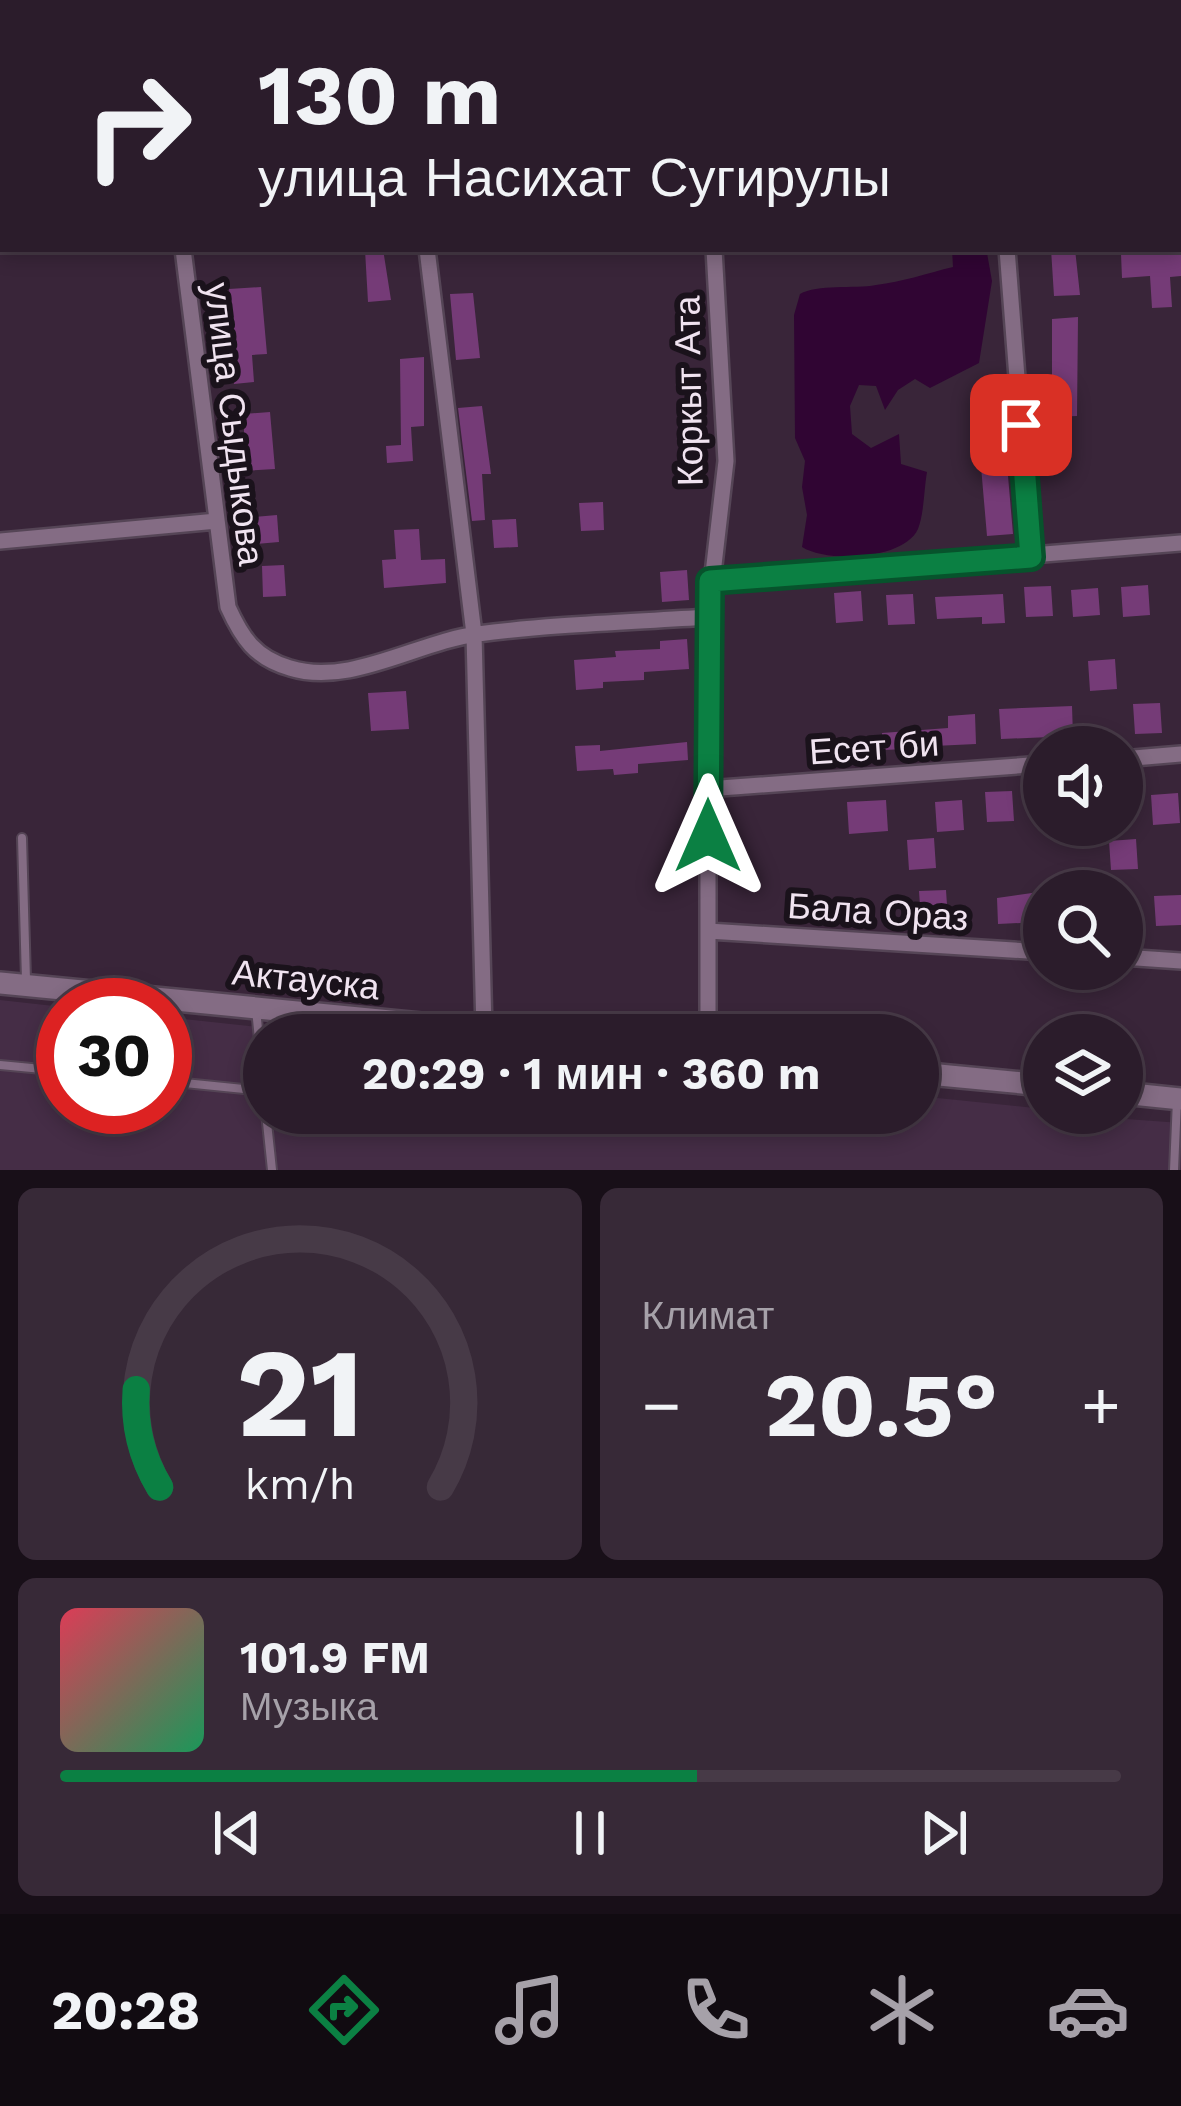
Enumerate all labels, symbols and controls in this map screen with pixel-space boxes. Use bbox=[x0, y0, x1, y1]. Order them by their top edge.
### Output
text: 130 m bbox=[258, 46, 501, 144]
icon: right bbox=[60, 48, 216, 204]
text: улица Насихат Сугирулы bbox=[258, 146, 891, 209]
street label: улица Сыдыкова bbox=[196, 280, 272, 569]
street label: Коркыт Ата bbox=[666, 294, 712, 487]
pin bbox=[970, 374, 1072, 476]
icon: arrive bbox=[988, 392, 1054, 458]
street label: Есет би bbox=[808, 723, 940, 773]
map controls bbox=[1023, 726, 1143, 1134]
button: sound bbox=[1023, 726, 1143, 846]
position arrow bbox=[645, 773, 771, 899]
button: search bbox=[1023, 870, 1143, 990]
street label: Бала Ораз bbox=[786, 885, 970, 939]
street label: Актауска bbox=[230, 951, 383, 1009]
speed limit sign: 30 bbox=[36, 978, 192, 1134]
button: layers bbox=[1023, 1014, 1143, 1134]
text: 20:29 · 1 мин · 360 m bbox=[362, 1047, 820, 1100]
text: Климат bbox=[642, 1293, 774, 1338]
text: 21 bbox=[236, 1320, 364, 1466]
text: 20.5° bbox=[764, 1352, 998, 1458]
text: − bbox=[642, 1367, 681, 1444]
text: + bbox=[1081, 1367, 1121, 1444]
text: km/h bbox=[244, 1459, 355, 1509]
text: 101.9 FM bbox=[240, 1631, 430, 1684]
text: Музыка bbox=[240, 1684, 378, 1729]
icon: previous bbox=[204, 1800, 270, 1866]
icon: pause bbox=[557, 1800, 623, 1866]
icon: next bbox=[911, 1800, 977, 1866]
icon: directions bbox=[302, 1968, 386, 2052]
icon: music bbox=[488, 1968, 572, 2052]
icon: phone bbox=[674, 1968, 758, 2052]
icon: climate bbox=[860, 1968, 944, 2052]
icon: car bbox=[1046, 1968, 1130, 2052]
text: 20:28 bbox=[51, 1979, 200, 2042]

